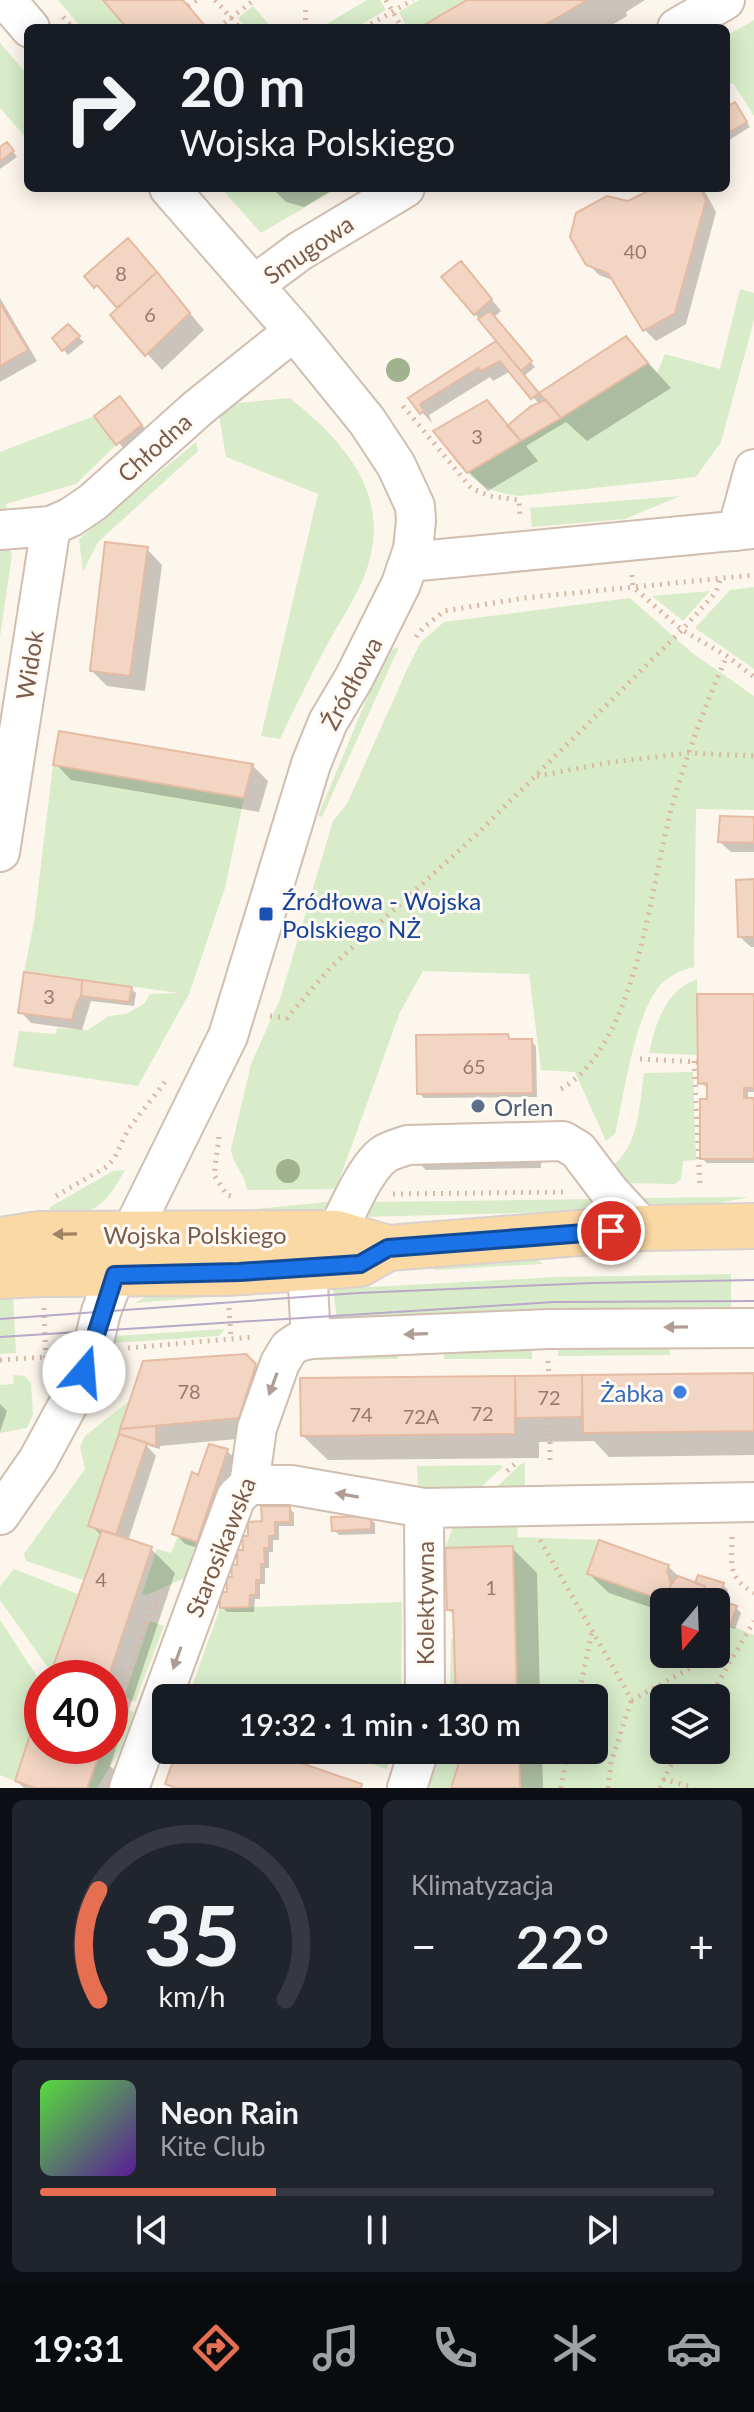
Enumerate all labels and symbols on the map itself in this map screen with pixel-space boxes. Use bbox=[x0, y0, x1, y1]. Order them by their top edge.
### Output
street label: Smugowa bbox=[258, 208, 358, 290]
house number: 40 bbox=[623, 239, 647, 263]
house number: 8 bbox=[115, 261, 127, 285]
house number: 6 bbox=[144, 302, 156, 326]
street label: Chłodna bbox=[111, 406, 197, 488]
house number: 3 bbox=[471, 424, 483, 448]
street label: Widok bbox=[9, 627, 49, 702]
street label: Źródłowa bbox=[315, 632, 387, 734]
place label: Źródłowa - Wojska Polskiego NŻ bbox=[282, 886, 481, 943]
marker: Źródłowa - Wojska Polskiego NŻ bbox=[257, 905, 275, 923]
house number: 3 bbox=[43, 984, 55, 1008]
house number: 65 bbox=[462, 1054, 486, 1078]
place label: Orlen bbox=[494, 1092, 553, 1121]
marker: Orlen bbox=[469, 1097, 487, 1115]
pin bbox=[577, 1197, 645, 1265]
street label: Wojska Polskiego bbox=[103, 1220, 287, 1249]
one-way arrow bbox=[52, 1228, 77, 1240]
one-way arrow bbox=[663, 1321, 688, 1334]
one-way arrow bbox=[403, 1328, 428, 1341]
position arrow bbox=[42, 1330, 126, 1414]
one-way arrow bbox=[266, 1372, 278, 1396]
place label: Żabka bbox=[600, 1378, 664, 1407]
house number: 78 bbox=[177, 1379, 201, 1403]
marker: Żabka bbox=[671, 1383, 689, 1401]
house number: 72 bbox=[537, 1385, 561, 1409]
house number: 72 bbox=[470, 1401, 494, 1425]
house number: 74 bbox=[349, 1402, 373, 1426]
house number: 72A bbox=[403, 1404, 440, 1428]
street label: Starosikawska bbox=[179, 1473, 261, 1621]
one-way arrow bbox=[334, 1488, 359, 1500]
street label: Kolektywna bbox=[410, 1541, 439, 1665]
house number: 4 bbox=[95, 1567, 107, 1591]
house number: 1 bbox=[485, 1575, 497, 1599]
north arrow bbox=[650, 1588, 730, 1668]
one-way arrow bbox=[171, 1647, 183, 1671]
speed limit sign: 40 bbox=[24, 1660, 128, 1764]

